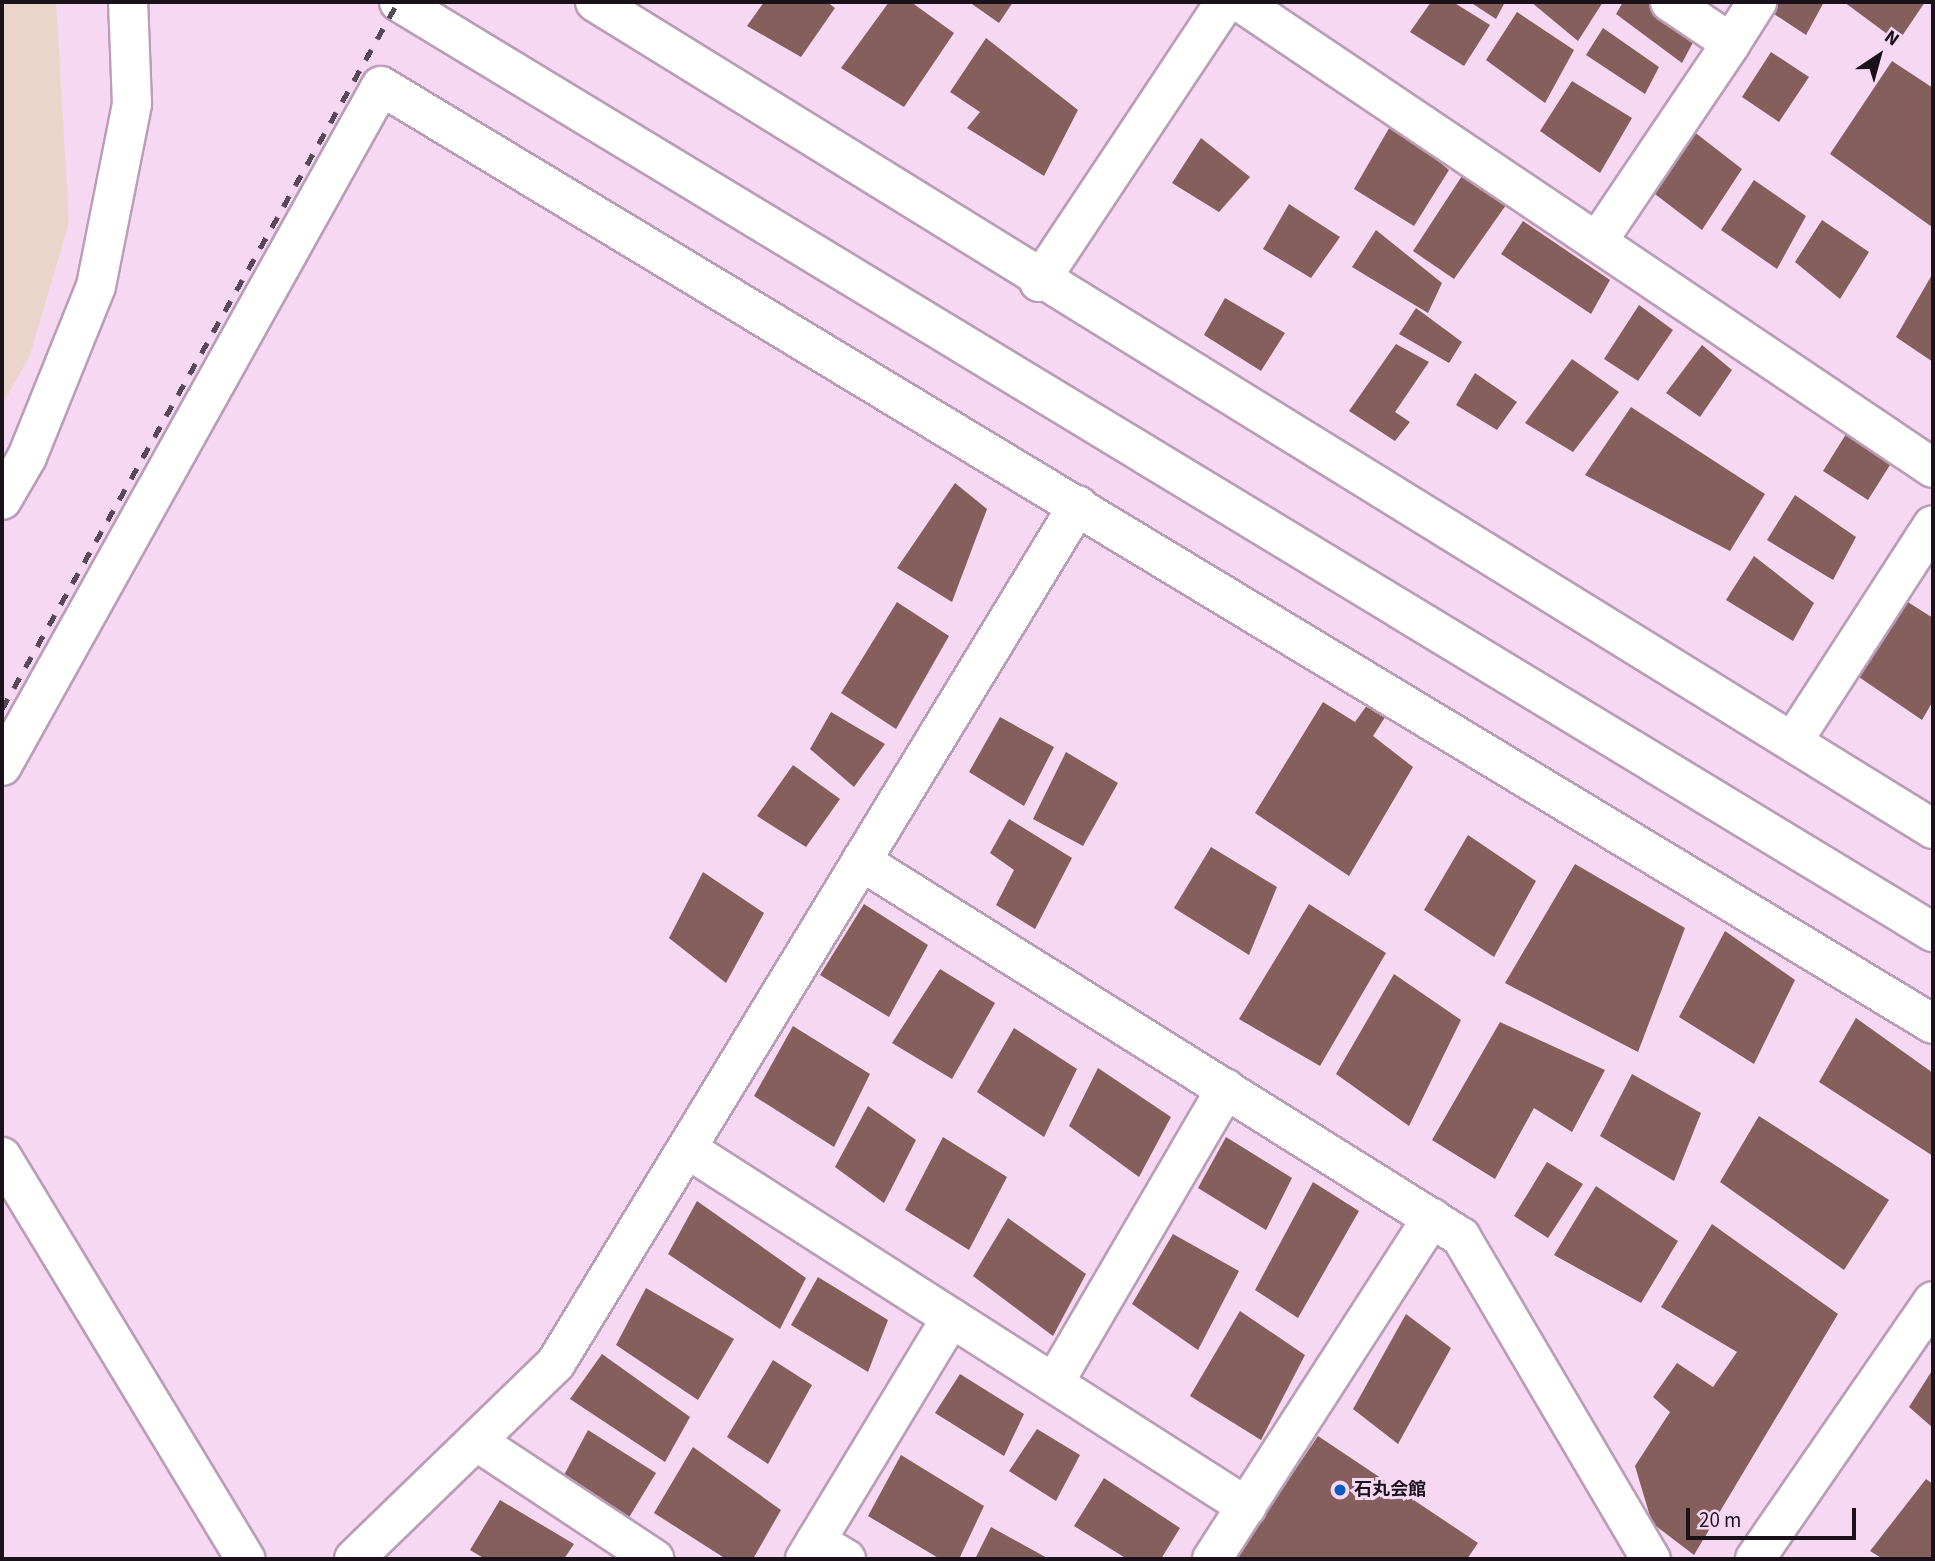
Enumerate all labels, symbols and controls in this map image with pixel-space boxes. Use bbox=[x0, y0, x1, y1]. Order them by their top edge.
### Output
north arrow bbox=[1844, 21, 1914, 91]
text: N bbox=[1879, 24, 1905, 53]
place label: 石丸会館 bbox=[1354, 1479, 1426, 1501]
marker: 石丸会館 bbox=[1332, 1482, 1348, 1498]
scale bar bbox=[1690, 1494, 1860, 1538]
text: 20 m bbox=[1699, 1505, 1741, 1535]

